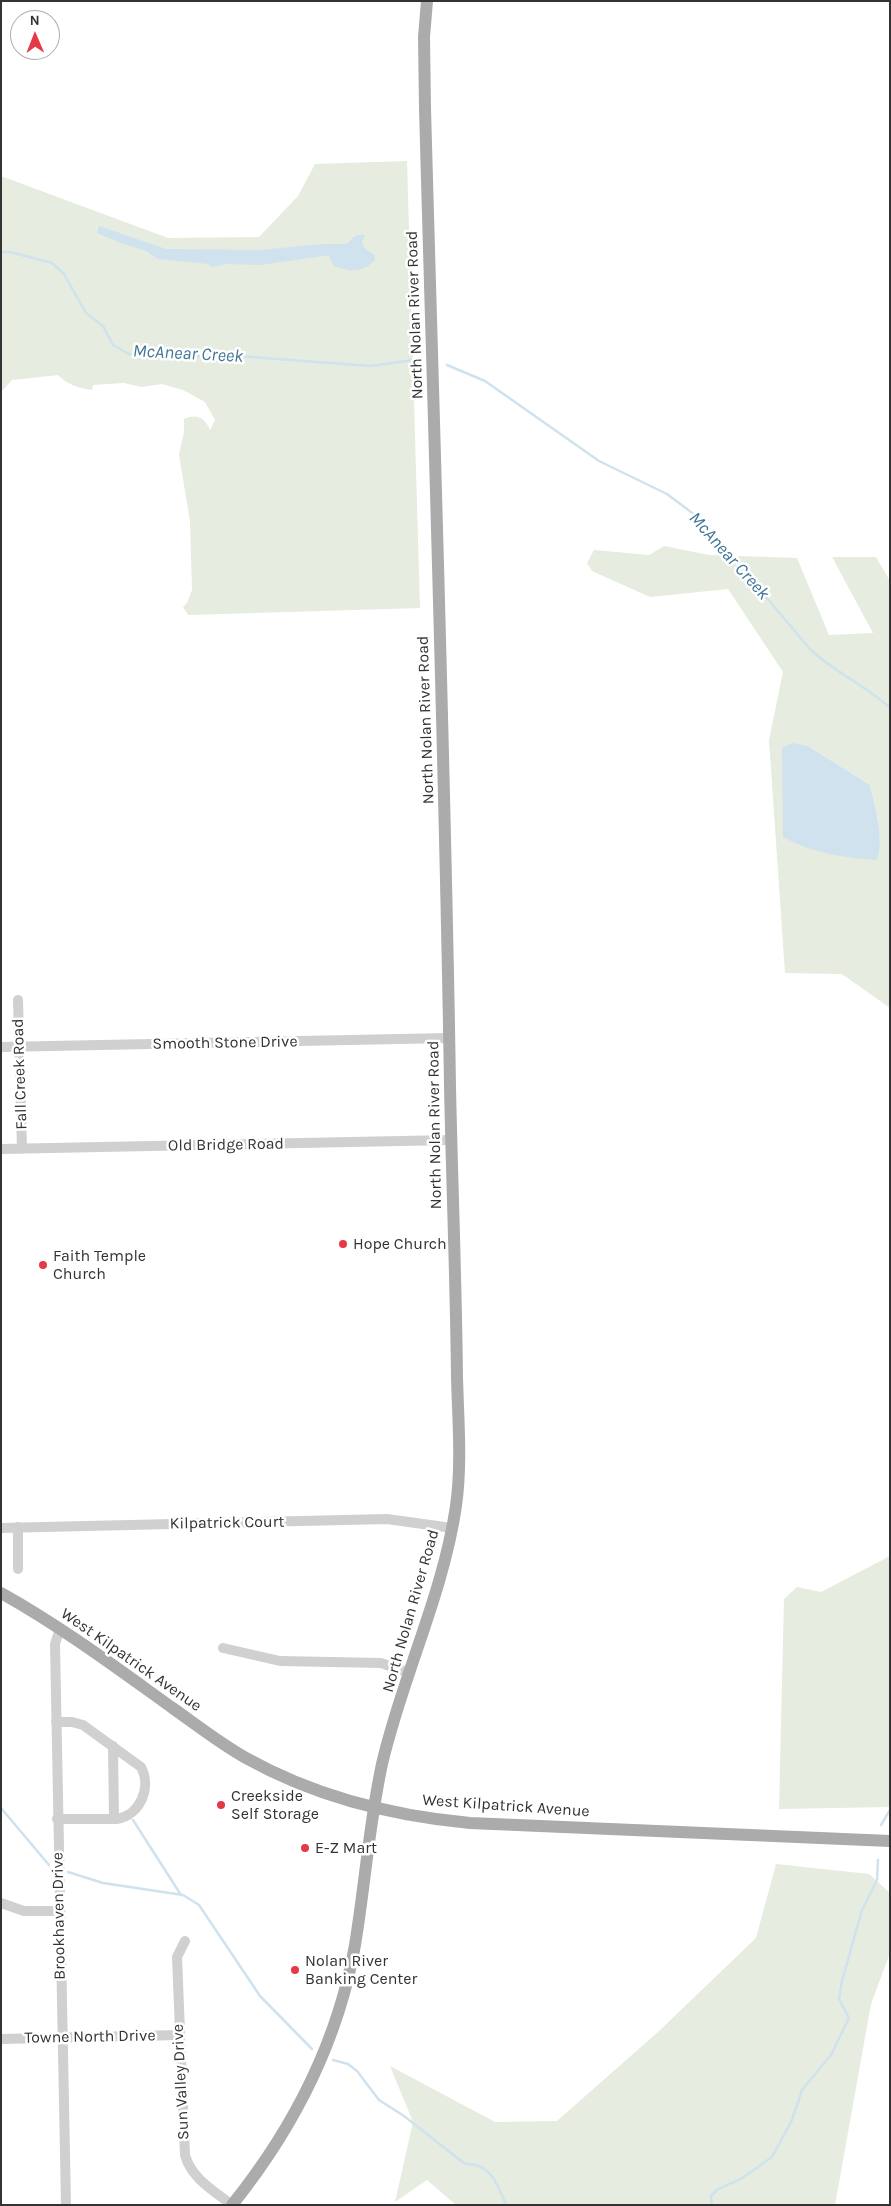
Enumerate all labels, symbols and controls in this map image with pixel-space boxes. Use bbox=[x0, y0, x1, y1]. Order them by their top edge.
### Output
north arrow bbox=[10, 10, 60, 60]
text: N bbox=[30, 12, 40, 29]
street label: North Nolan River Road bbox=[402, 230, 428, 400]
water label: McAnear Creek bbox=[132, 340, 244, 368]
water label: McAnear Creek bbox=[684, 508, 774, 604]
street label: North Nolan River Road bbox=[413, 635, 439, 805]
street label: Fall Creek Road bbox=[8, 1018, 32, 1130]
street label: Smooth Stone Drive bbox=[152, 1032, 298, 1054]
street label: North Nolan River Road bbox=[424, 1041, 446, 1209]
street label: Old Bridge Road bbox=[168, 1134, 284, 1156]
place label: Hope Church bbox=[353, 1234, 447, 1254]
marker: Hope Church bbox=[337, 1238, 349, 1250]
place label: Faith Temple Church bbox=[53, 1246, 146, 1284]
marker: Faith Temple Church bbox=[37, 1259, 49, 1271]
street label: Kilpatrick Court bbox=[169, 1512, 285, 1534]
street label: North Nolan River Road bbox=[379, 1527, 443, 1695]
street label: West Kilpatrick Avenue bbox=[57, 1604, 205, 1716]
place label: Creekside Self Storage bbox=[231, 1786, 319, 1824]
street label: West Kilpatrick Avenue bbox=[422, 1791, 590, 1821]
marker: Creekside Self Storage bbox=[215, 1799, 227, 1811]
place label: E-Z Mart bbox=[315, 1838, 377, 1858]
marker: E-Z Mart bbox=[299, 1842, 311, 1854]
street label: Brookhaven Drive bbox=[48, 1852, 70, 1980]
place label: Nolan River Banking Center bbox=[305, 1951, 417, 1989]
marker: Nolan River Banking Center bbox=[289, 1964, 301, 1976]
street label: Sun Valley Drive bbox=[168, 2024, 194, 2140]
street label: Towne North Drive bbox=[24, 2026, 156, 2048]

